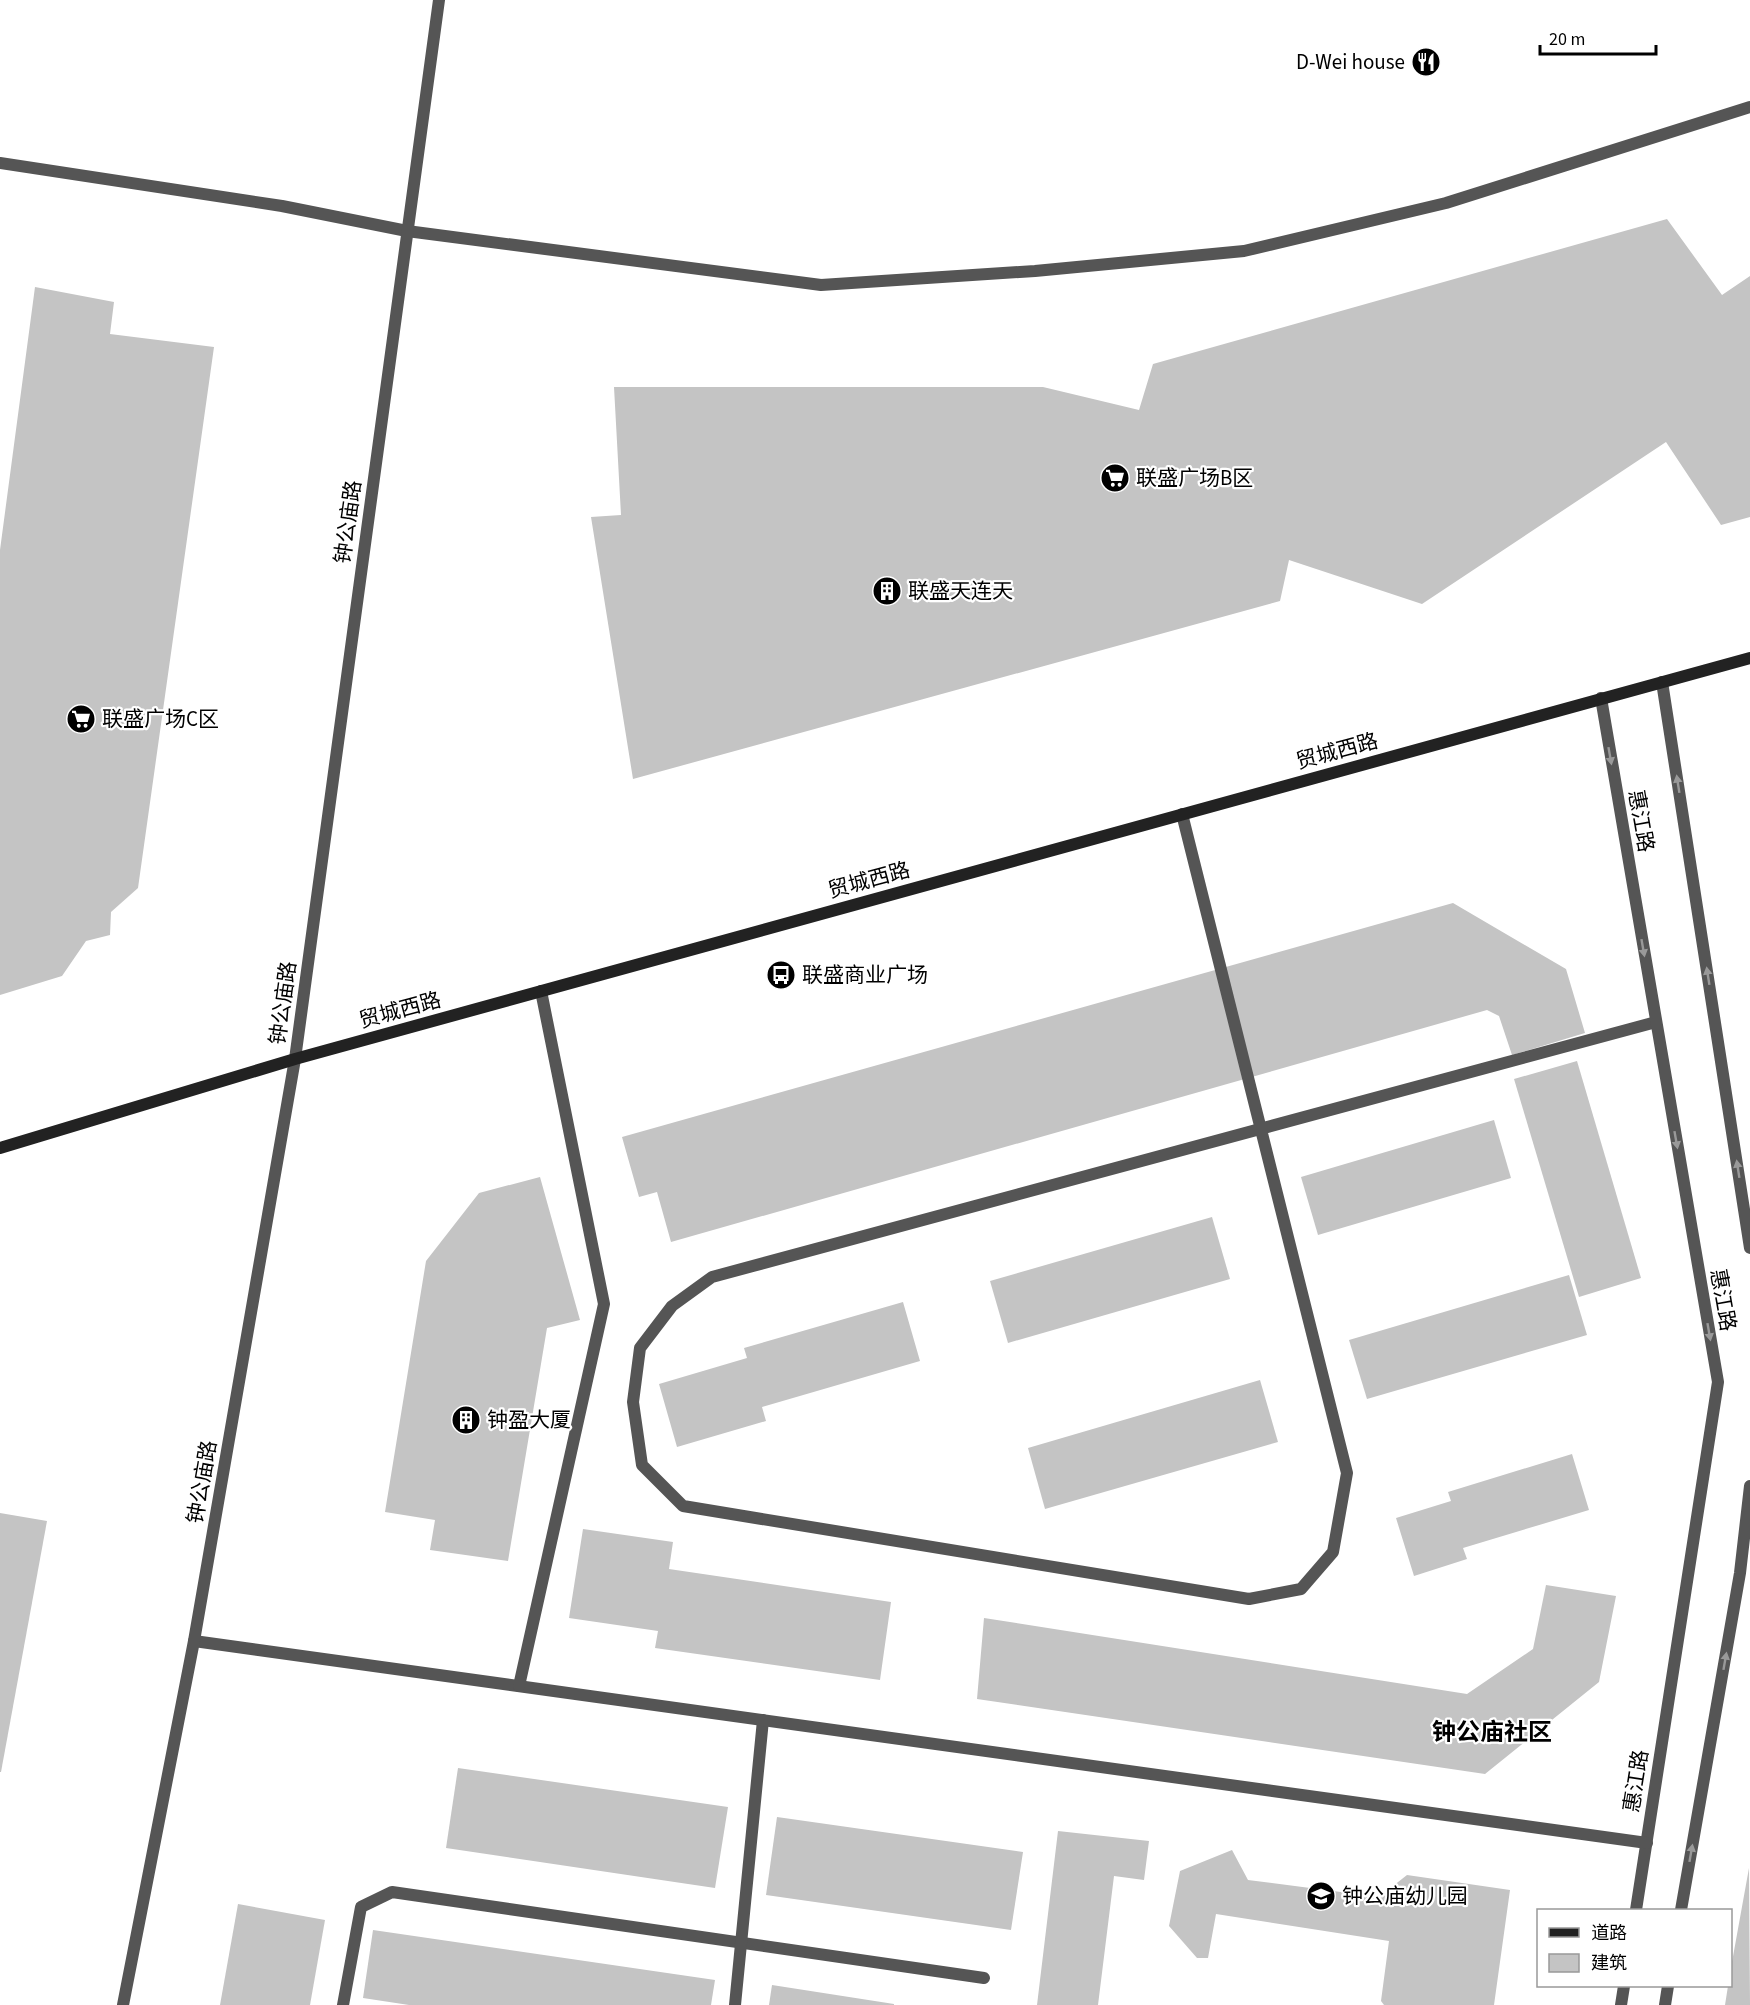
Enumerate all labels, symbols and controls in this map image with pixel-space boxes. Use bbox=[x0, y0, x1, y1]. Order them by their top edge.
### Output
scale bar bbox=[1540, 18, 1656, 56]
text: 20 m bbox=[1549, 27, 1585, 52]
restaurant icon: D-Wei house bbox=[1410, 46, 1442, 78]
place label: D-Wei house bbox=[1296, 47, 1405, 77]
supermarket icon: 联盛广场B区 bbox=[1099, 462, 1131, 494]
place label: 联盛广场B区 bbox=[1136, 463, 1253, 493]
street label: 钟公庙路 bbox=[327, 478, 369, 566]
building icon: 联盛天连天 bbox=[871, 575, 903, 607]
place label: 联盛天连天 bbox=[908, 576, 1013, 606]
supermarket icon: 联盛广场C区 bbox=[65, 703, 97, 735]
place label: 联盛广场C区 bbox=[102, 704, 219, 734]
street label: 贸城西路 bbox=[1293, 726, 1381, 776]
one-way arrow bbox=[1606, 746, 1615, 765]
one-way arrow bbox=[1674, 774, 1683, 793]
street label: 惠江路 bbox=[1621, 787, 1661, 855]
street label: 贸城西路 bbox=[825, 855, 913, 905]
one-way arrow bbox=[1639, 939, 1648, 958]
street label: 钟公庙路 bbox=[262, 959, 304, 1047]
bus stop icon: 联盛商业广场 bbox=[765, 959, 797, 991]
place label: 联盛商业广场 bbox=[802, 960, 928, 990]
one-way arrow bbox=[1703, 967, 1712, 986]
street label: 贸城西路 bbox=[356, 985, 444, 1035]
one-way arrow bbox=[1672, 1131, 1681, 1150]
one-way arrow bbox=[1733, 1159, 1742, 1178]
street label: 惠江路 bbox=[1703, 1266, 1743, 1334]
one-way arrow bbox=[1705, 1323, 1714, 1342]
building icon: 钟盈大厦 bbox=[450, 1404, 482, 1436]
place label: 钟盈大厦 bbox=[487, 1405, 571, 1435]
street label: 钟公庙路 bbox=[180, 1438, 224, 1526]
one-way arrow bbox=[1720, 1651, 1729, 1670]
district label: 钟公庙社区 bbox=[1432, 1715, 1552, 1750]
street label: 惠江路 bbox=[1616, 1748, 1656, 1814]
one-way arrow bbox=[1687, 1843, 1696, 1862]
school or university icon: 钟公庙幼儿园 bbox=[1305, 1880, 1337, 1912]
place label: 钟公庙幼儿园 bbox=[1342, 1881, 1468, 1911]
legend bbox=[1537, 1909, 1732, 1987]
text: 道路 bbox=[1591, 1921, 1627, 1946]
text: 建筑 bbox=[1591, 1951, 1627, 1976]

